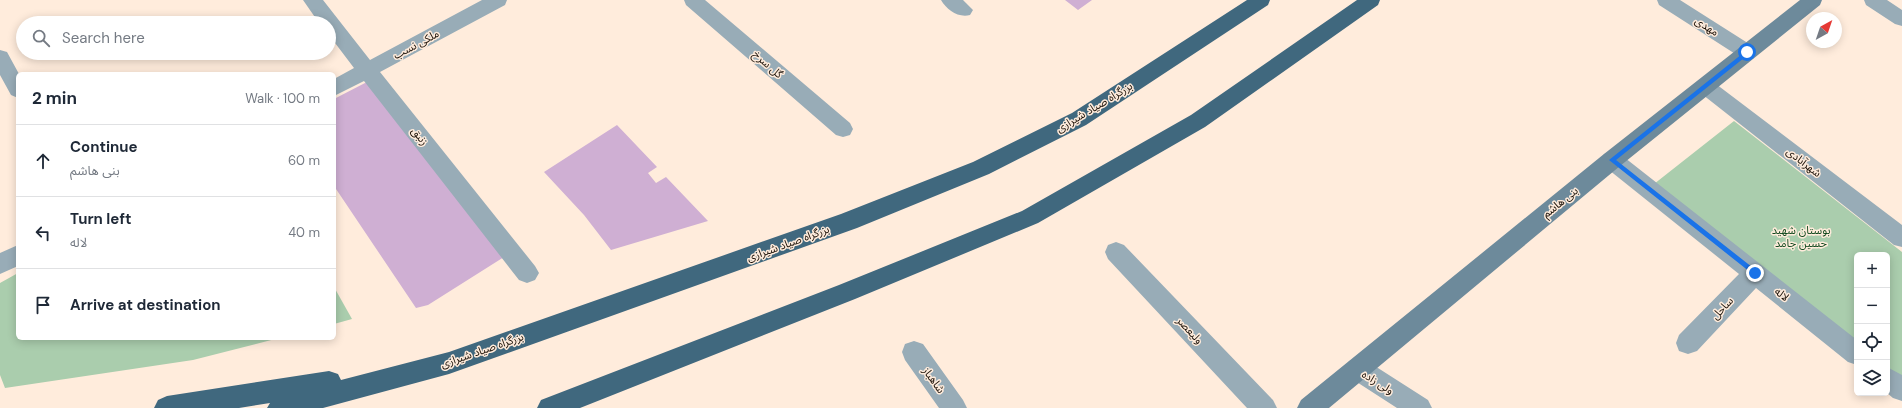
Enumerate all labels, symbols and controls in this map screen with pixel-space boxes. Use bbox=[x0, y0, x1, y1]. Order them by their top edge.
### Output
north arrow bbox=[1806, 12, 1842, 48]
street label: مهدی bbox=[1692, 13, 1722, 39]
search box bbox=[16, 16, 336, 60]
street label: ملکی نسب bbox=[391, 26, 442, 62]
icon: search bbox=[30, 27, 52, 49]
text: Search here bbox=[62, 28, 145, 48]
route start bbox=[1738, 43, 1756, 61]
street label: گل سرخ bbox=[749, 47, 786, 82]
street label: بزرگراه صیاد شیرازی bbox=[1053, 79, 1135, 135]
text: 2 min bbox=[32, 87, 77, 109]
text: Walk · 100 m bbox=[245, 90, 320, 107]
street label: زنبق bbox=[409, 124, 431, 148]
text: Continue bbox=[70, 137, 138, 157]
street label: شهرآبادی bbox=[1784, 144, 1825, 180]
icon: ahead bbox=[32, 150, 54, 172]
text: 60 m bbox=[288, 152, 320, 169]
text: بنی هاشم bbox=[70, 162, 120, 179]
street label: بنی هاشم bbox=[1539, 183, 1582, 222]
text: Turn left bbox=[70, 209, 131, 229]
icon: left bbox=[32, 222, 54, 244]
street label: بزرگراه صیاد شیرازی bbox=[745, 222, 831, 264]
park label: بوستان شهید حسین جامد bbox=[1772, 223, 1830, 250]
text: 40 m bbox=[288, 224, 320, 241]
text: لاله bbox=[70, 234, 87, 251]
map controls bbox=[1854, 252, 1890, 396]
button: + bbox=[1854, 252, 1890, 288]
route end bbox=[1746, 264, 1764, 282]
street label: لاله bbox=[1772, 284, 1792, 304]
button: − bbox=[1854, 288, 1890, 324]
street label: ساحل bbox=[1708, 293, 1736, 322]
icon: arrive bbox=[32, 294, 54, 316]
text: Arrive at destination bbox=[70, 295, 221, 315]
street label: ولیعصر bbox=[1173, 313, 1206, 347]
button: locate bbox=[1854, 324, 1890, 360]
street label: بزرگراه صیاد شیرازی bbox=[439, 329, 525, 371]
button: layers bbox=[1854, 360, 1890, 396]
street label: شاهباز bbox=[919, 363, 948, 396]
street label: ولی زاده bbox=[1359, 367, 1397, 397]

